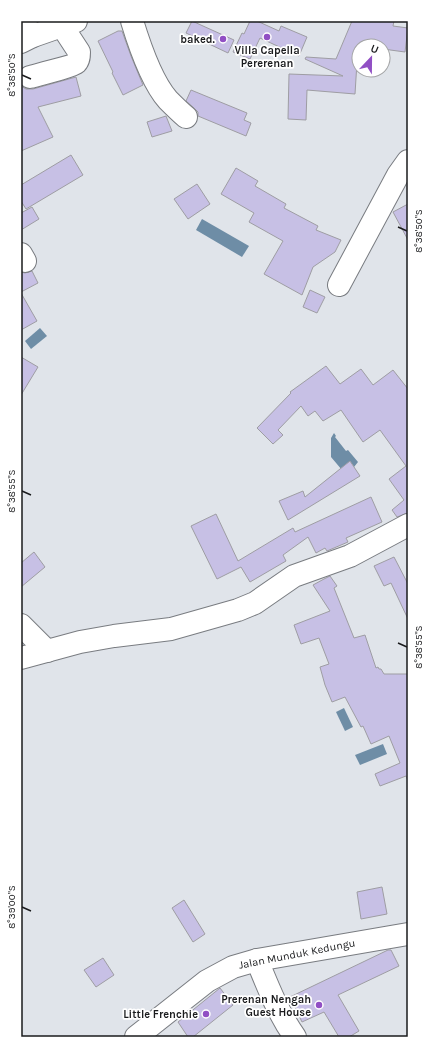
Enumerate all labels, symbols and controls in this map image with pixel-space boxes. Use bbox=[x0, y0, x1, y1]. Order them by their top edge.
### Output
marker: Villa Capella Pererenan bbox=[262, 32, 272, 42]
place label: baked. bbox=[180, 33, 216, 46]
marker: baked. bbox=[218, 34, 228, 44]
north arrow bbox=[351, 38, 391, 78]
text: U bbox=[369, 42, 381, 57]
place label: Villa Capella Pererenan bbox=[234, 44, 300, 70]
text: 8°38'50"S bbox=[6, 53, 18, 97]
text: 8°38'50"S bbox=[413, 209, 425, 253]
text: 8°38'55"S bbox=[6, 469, 18, 513]
text: 8°38'55"S bbox=[413, 625, 425, 669]
text: 8°39'00"S bbox=[6, 885, 18, 929]
street label: Jalan Munduk Kedungu bbox=[238, 936, 356, 972]
place label: Prerenan Nengah Guest House bbox=[221, 993, 311, 1019]
marker: Prerenan Nengah Guest House bbox=[314, 1000, 324, 1010]
place label: Little Frenchie bbox=[123, 1008, 198, 1021]
marker: Little Frenchie bbox=[201, 1009, 211, 1019]

